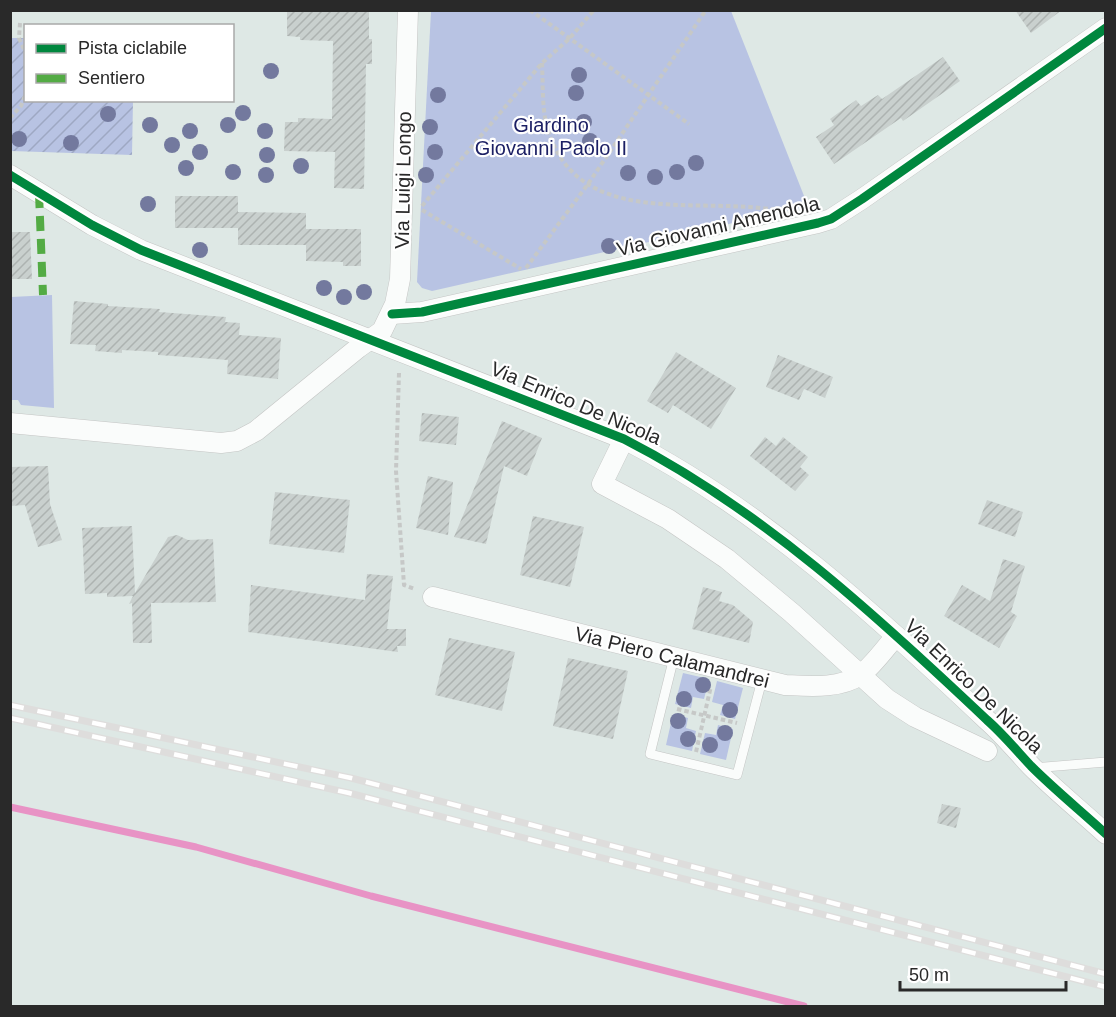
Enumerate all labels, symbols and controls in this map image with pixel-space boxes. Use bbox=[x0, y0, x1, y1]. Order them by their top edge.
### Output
legend bbox=[24, 24, 234, 102]
text: Pista ciclabile bbox=[78, 38, 187, 58]
text: Sentiero bbox=[78, 68, 145, 88]
street label: Via Luigi Longo bbox=[391, 111, 415, 249]
park label: Giardino Giovanni Paolo II bbox=[475, 114, 627, 159]
street label: Via Giovanni Amendola bbox=[614, 192, 822, 260]
street label: Via Enrico De Nicola bbox=[487, 357, 665, 449]
street label: Via Enrico De Nicola bbox=[901, 615, 1048, 758]
street label: Via Piero Calamandrei bbox=[572, 622, 772, 692]
scale bar bbox=[900, 954, 1066, 992]
text: 50 m bbox=[909, 965, 949, 985]

